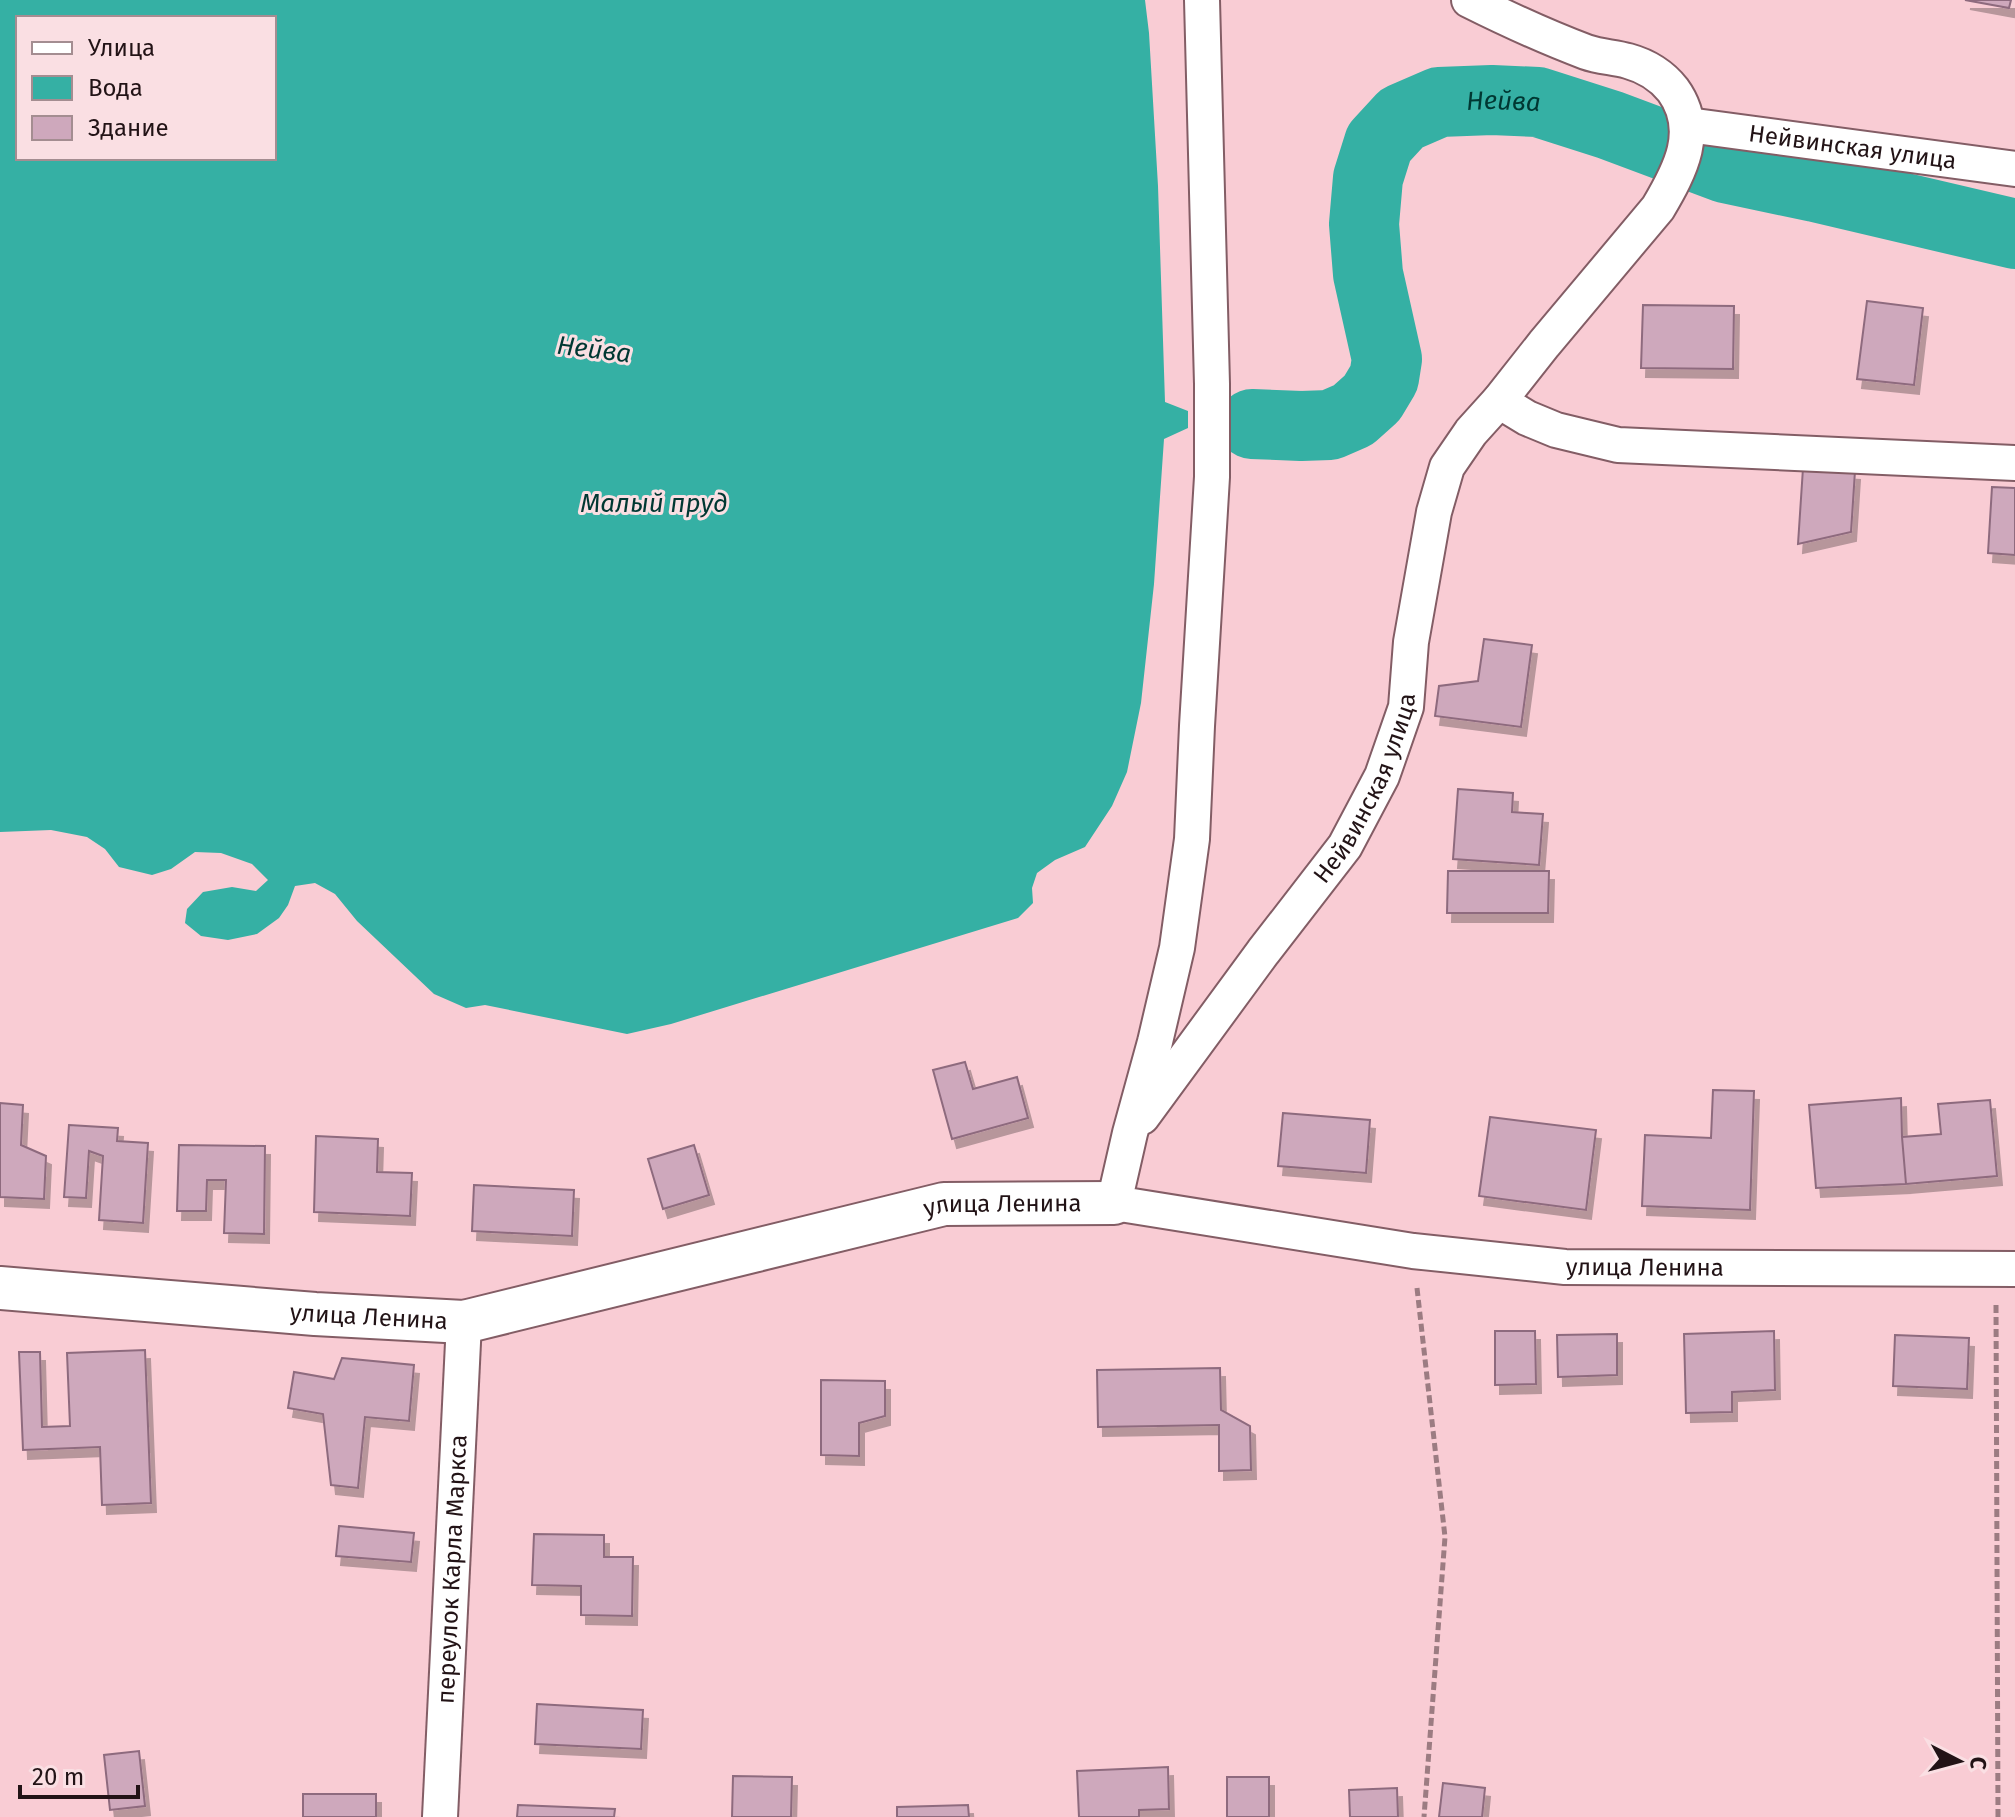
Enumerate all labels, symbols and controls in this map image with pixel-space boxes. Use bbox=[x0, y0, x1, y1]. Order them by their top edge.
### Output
legend bbox=[16, 16, 276, 160]
text: Улица bbox=[88, 34, 155, 62]
text: Вода bbox=[88, 74, 143, 102]
water label: Нейва bbox=[1466, 85, 1541, 118]
text: Здание bbox=[88, 114, 169, 142]
street label: Нейвинская улица bbox=[1747, 119, 1958, 175]
water label: Нейва bbox=[555, 330, 633, 369]
water label: Малый пруд bbox=[580, 488, 728, 519]
street label: Нейвинская улица bbox=[1307, 692, 1421, 889]
street label: улица Ленина bbox=[921, 1189, 1082, 1223]
street label: улица Ленина bbox=[1566, 1253, 1724, 1282]
street label: улица Ленина bbox=[289, 1298, 449, 1335]
street label: переулок Карла Маркса bbox=[431, 1434, 473, 1705]
north arrow bbox=[1919, 1721, 1999, 1801]
scale bar bbox=[20, 1749, 138, 1799]
text: С bbox=[1964, 1755, 1992, 1771]
text: 20 m bbox=[32, 1763, 84, 1791]

